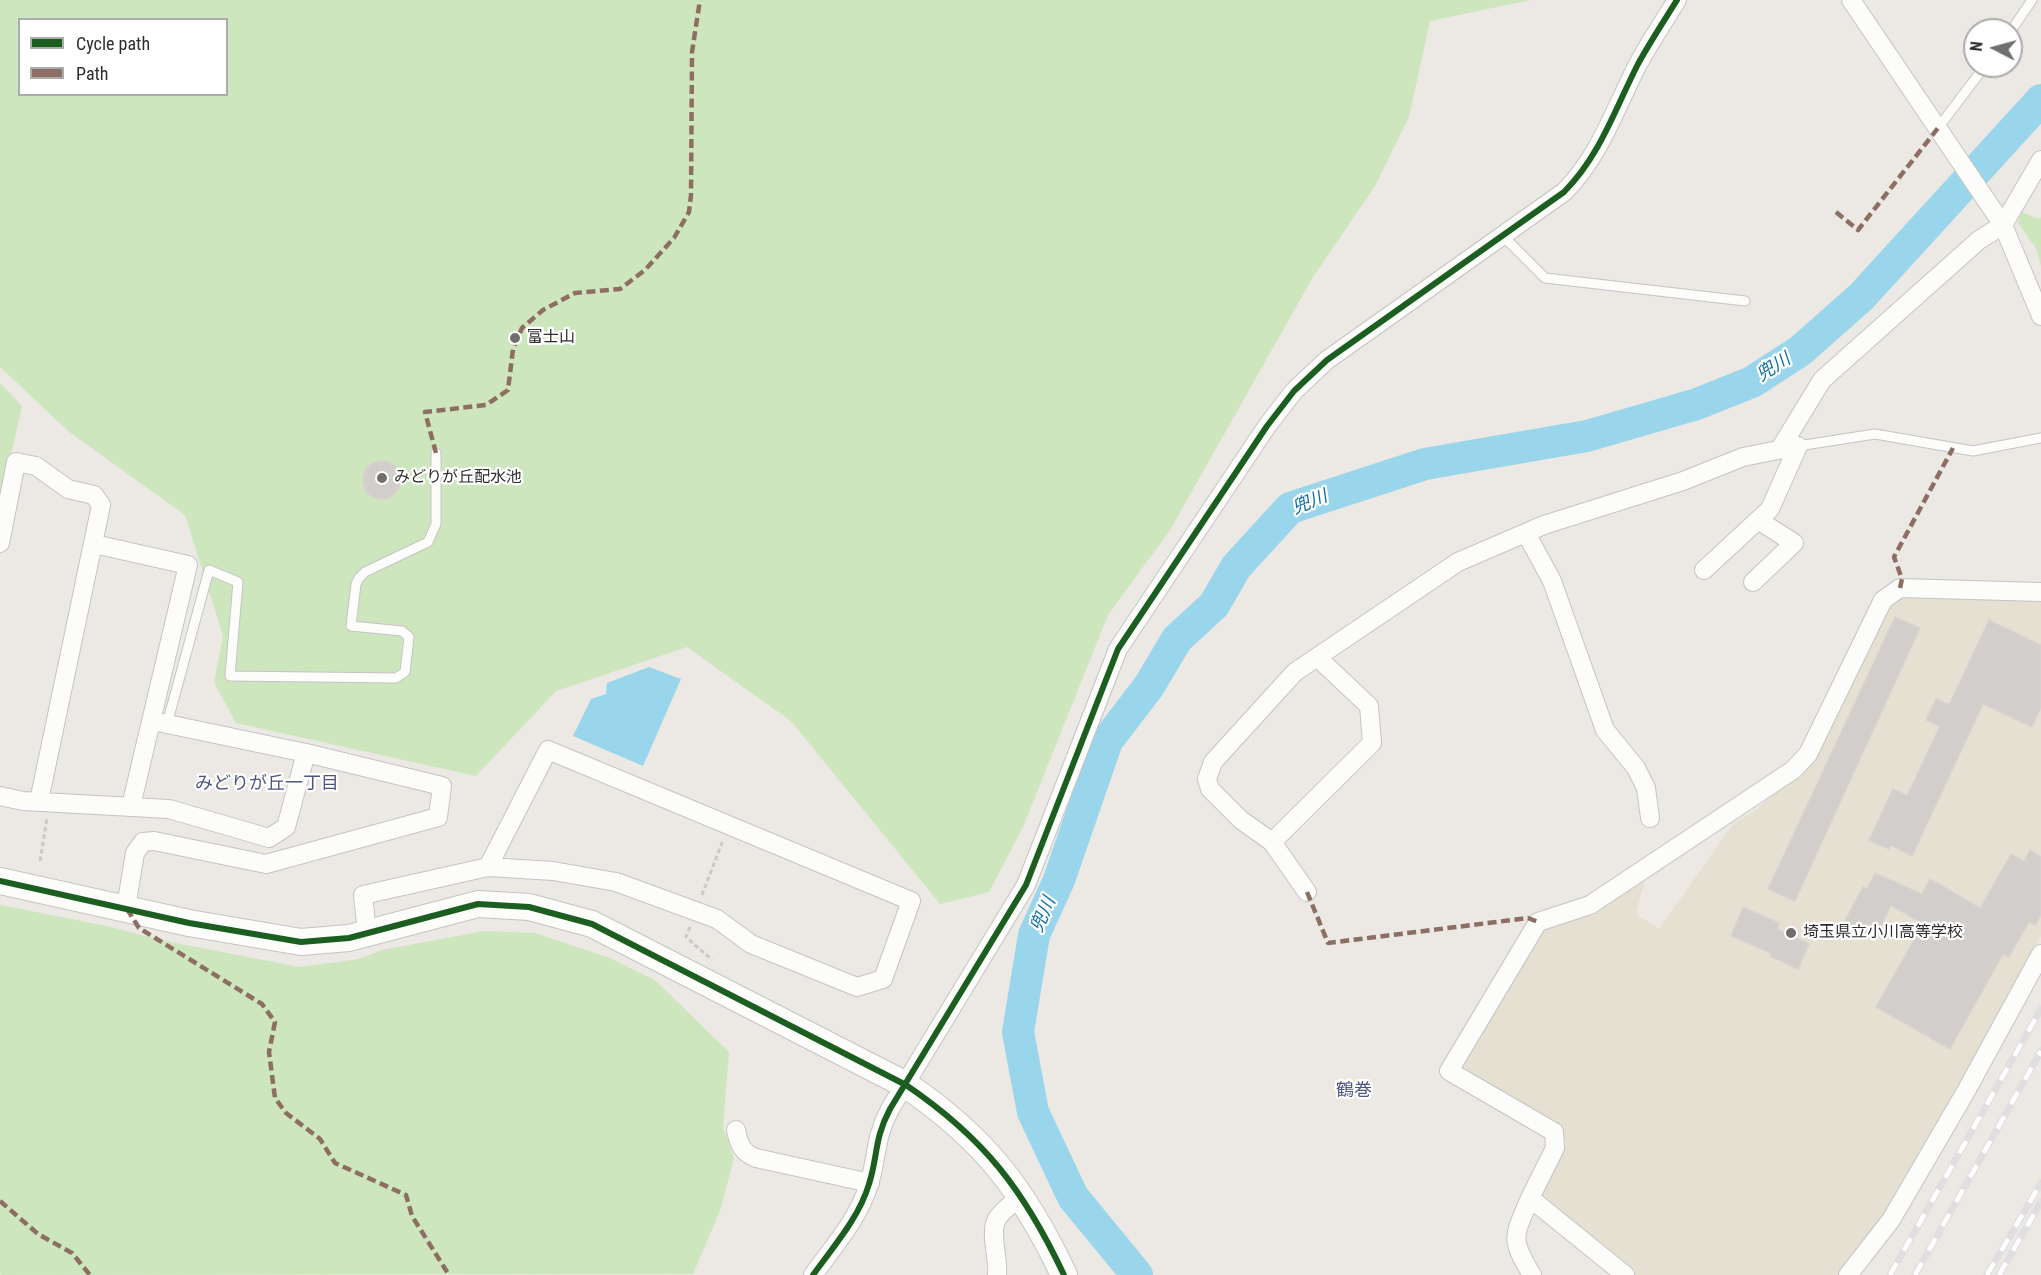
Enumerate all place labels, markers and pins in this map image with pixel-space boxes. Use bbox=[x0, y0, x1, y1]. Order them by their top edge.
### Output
place label: 富士山 bbox=[527, 328, 575, 348]
marker: 富士山 bbox=[508, 331, 522, 345]
place label: みどりが丘配水池 bbox=[394, 468, 522, 488]
marker: みどりが丘配水池 bbox=[375, 471, 389, 485]
place label: 埼玉県立小川高等学校 bbox=[1803, 923, 1963, 943]
marker: 埼玉県立小川高等学校 bbox=[1784, 926, 1798, 940]

